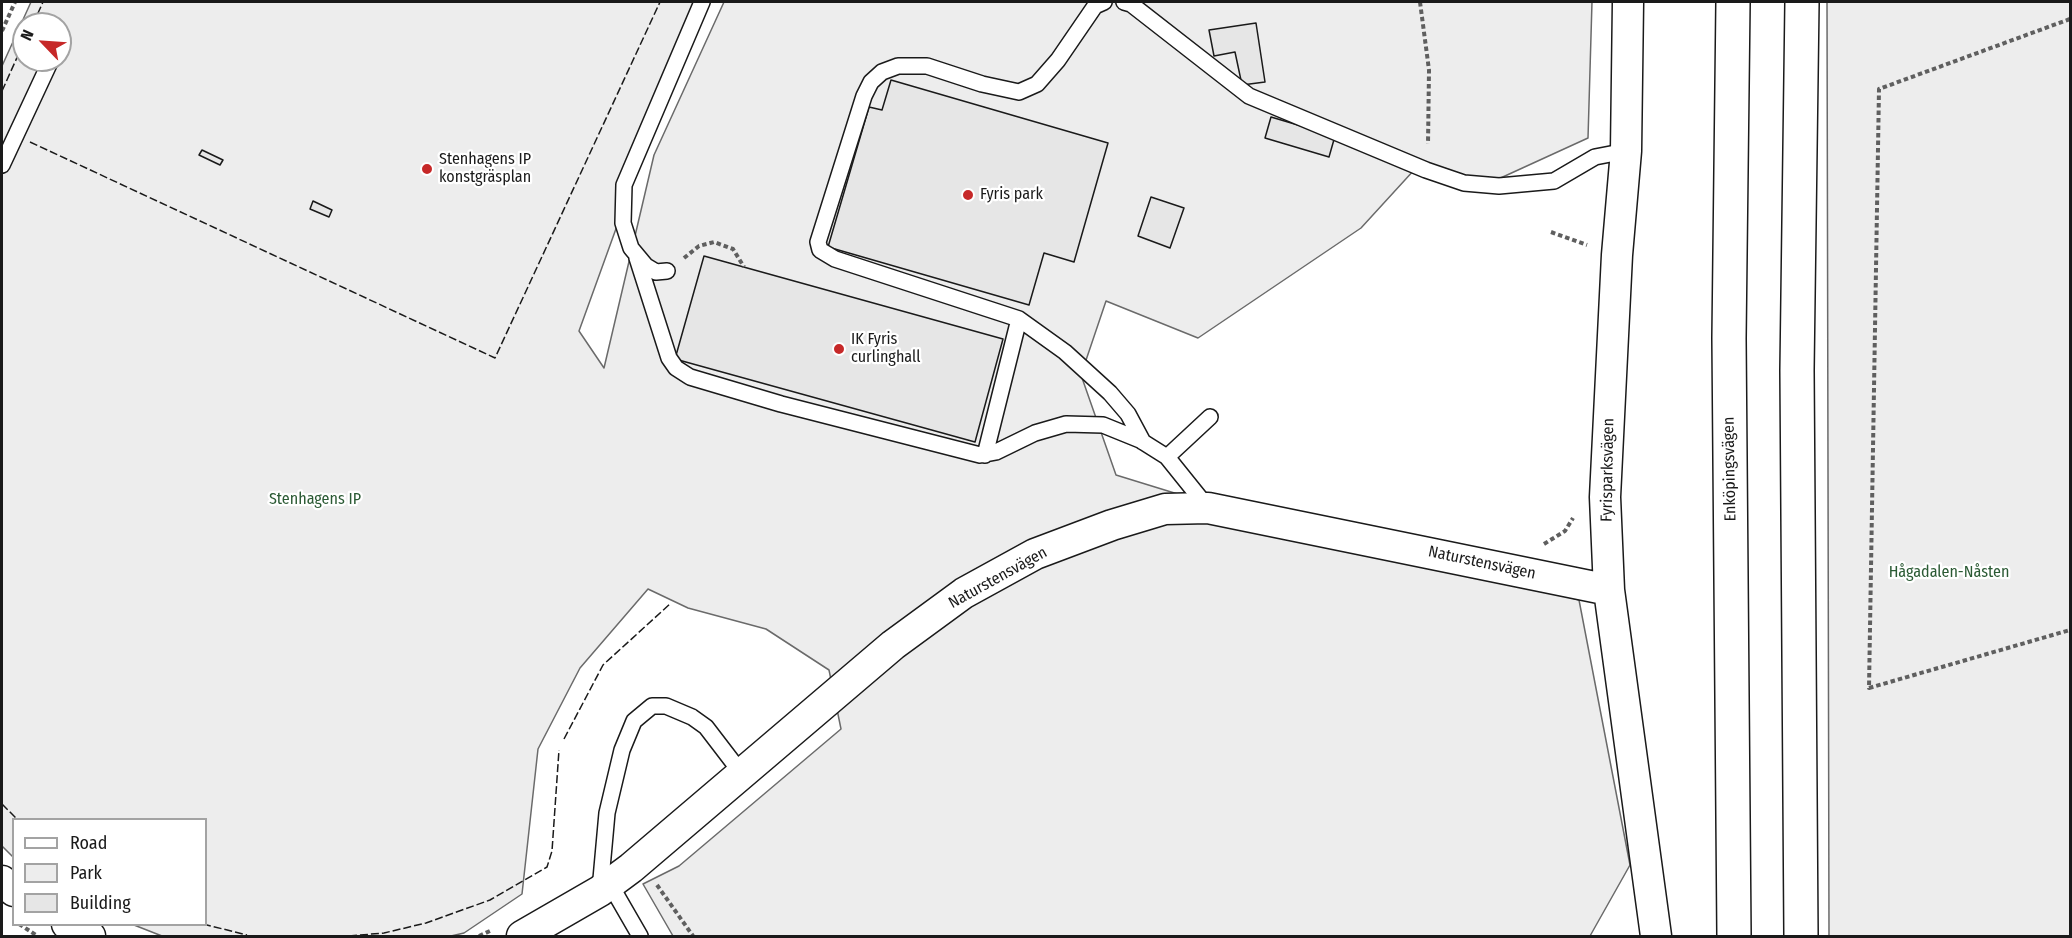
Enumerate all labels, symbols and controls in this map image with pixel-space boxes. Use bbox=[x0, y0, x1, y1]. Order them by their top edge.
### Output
north arrow bbox=[12, 12, 72, 72]
text: N bbox=[16, 27, 38, 43]
place label: Stenhagens IP konstgräsplan bbox=[439, 150, 531, 188]
marker: Stenhagens IP konstgräsplan bbox=[420, 162, 434, 176]
place label: Fyris park bbox=[980, 185, 1043, 205]
marker: Fyris park bbox=[961, 188, 975, 202]
place label: IK Fyris curlinghall bbox=[851, 330, 920, 368]
marker: IK Fyris curlinghall bbox=[832, 342, 846, 356]
street label: Enköpingsvägen bbox=[1719, 417, 1741, 521]
street label: Fyrisparksvägen bbox=[1597, 418, 1619, 522]
park label: Stenhagens IP bbox=[269, 490, 361, 510]
street label: Naturstensvägen bbox=[1426, 542, 1538, 584]
street label: Naturstensvägen bbox=[945, 543, 1051, 613]
park label: Hågadalen-Nåsten bbox=[1889, 563, 2009, 583]
legend bbox=[12, 818, 207, 926]
text: Road bbox=[70, 832, 107, 854]
text: Park bbox=[70, 862, 102, 884]
text: Building bbox=[70, 892, 131, 914]

